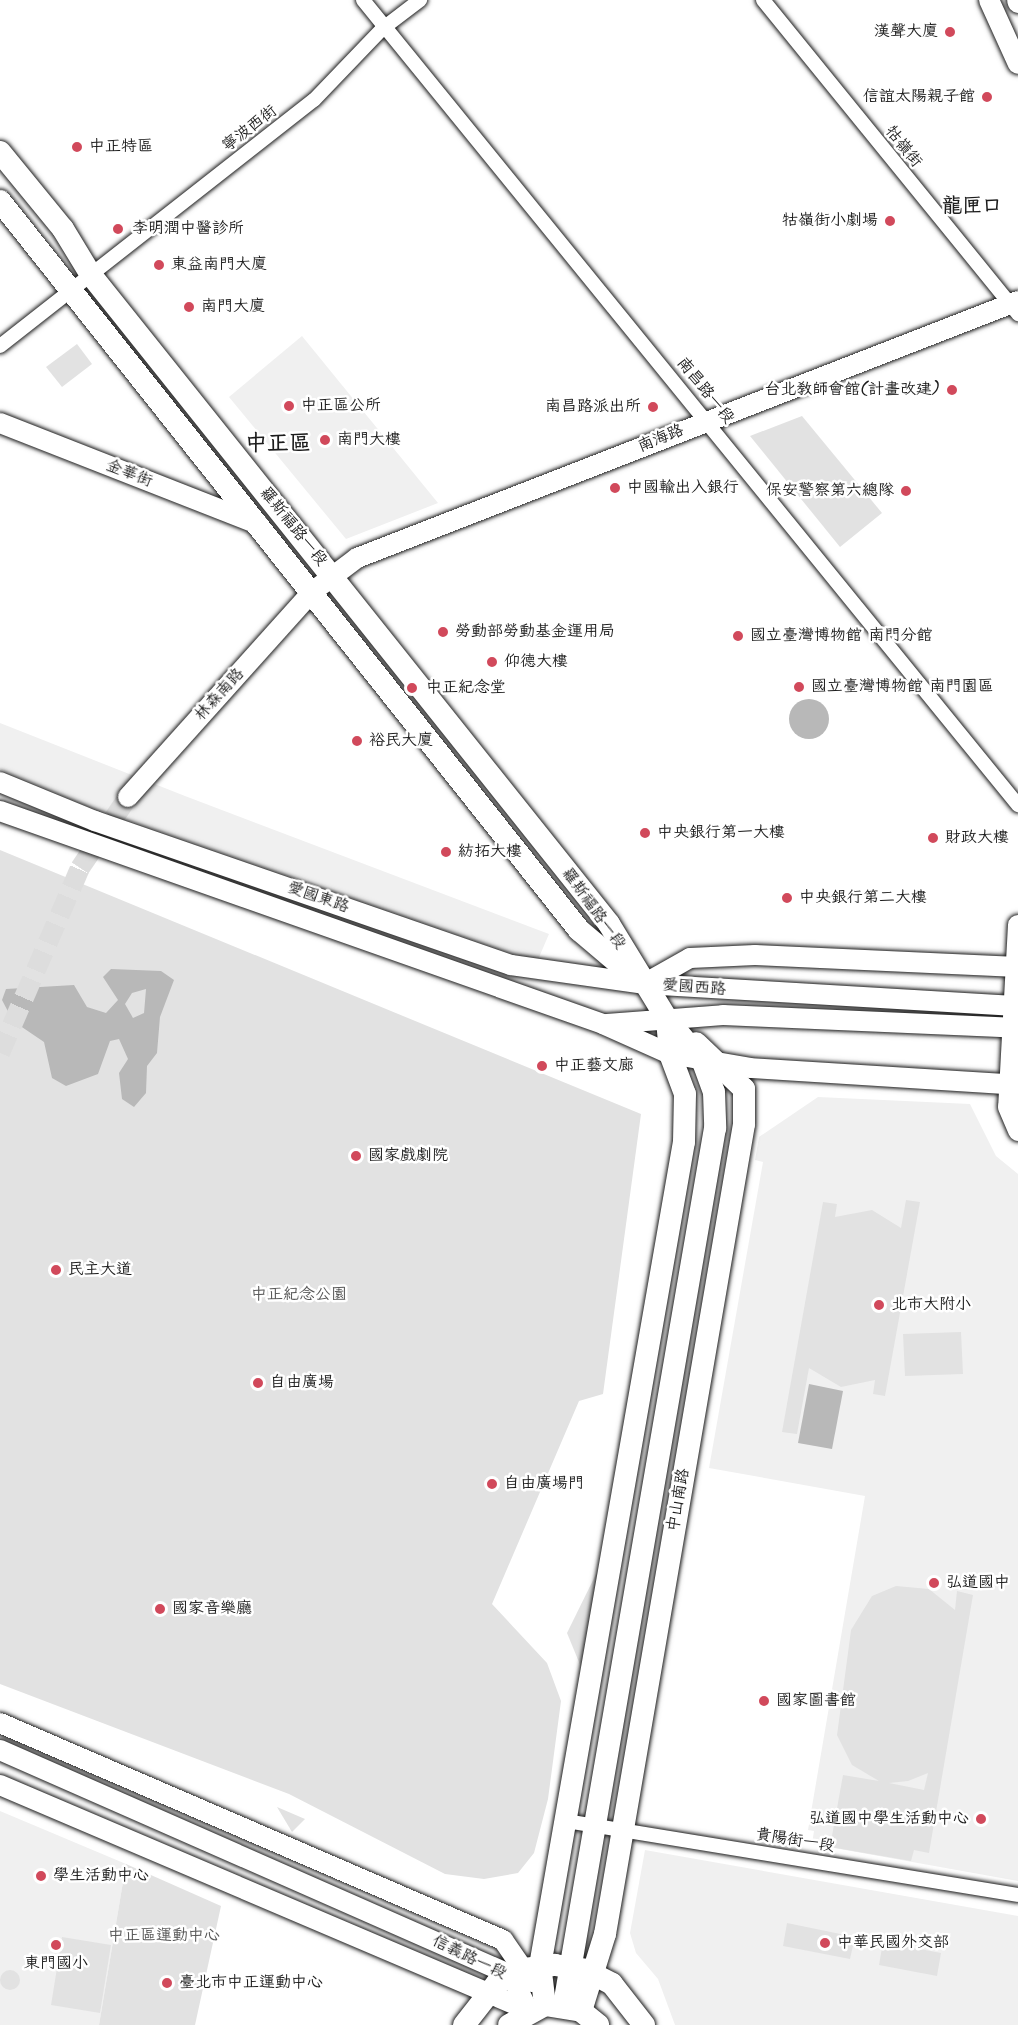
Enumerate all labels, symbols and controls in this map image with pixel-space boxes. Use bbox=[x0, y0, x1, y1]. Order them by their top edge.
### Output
place label: 漢聲大廈 bbox=[874, 22, 938, 42]
marker: 漢聲大廈 bbox=[943, 25, 957, 39]
place label: 信誼太陽親子館 bbox=[863, 87, 975, 107]
marker: 信誼太陽親子館 bbox=[980, 90, 994, 104]
street label: 寧波西街 bbox=[219, 102, 281, 156]
street label: 牯嶺街 bbox=[880, 122, 926, 172]
place label: 中正特區 bbox=[89, 137, 153, 157]
marker: 中正特區 bbox=[70, 140, 84, 154]
district label: 龍匣口 bbox=[942, 195, 1002, 219]
place label: 牯嶺街小劇場 bbox=[782, 211, 878, 231]
marker: 牯嶺街小劇場 bbox=[883, 214, 897, 228]
place label: 李明潤中醫診所 bbox=[132, 219, 244, 239]
marker: 李明潤中醫診所 bbox=[109, 220, 127, 238]
place label: 東益南門大廈 bbox=[171, 255, 267, 275]
marker: 東益南門大廈 bbox=[152, 258, 166, 272]
place label: 南門大廈 bbox=[201, 297, 265, 317]
marker: 南門大廈 bbox=[182, 300, 196, 314]
street label: 南昌路一段 bbox=[672, 354, 738, 428]
place label: 台北教師會館(計畫改建) bbox=[764, 380, 940, 400]
marker: 台北教師會館(計畫改建) bbox=[945, 383, 959, 397]
place label: 中正區公所 bbox=[301, 396, 381, 416]
place label: 南昌路派出所 bbox=[545, 397, 641, 417]
marker: 中正區公所 bbox=[282, 399, 296, 413]
marker: 南昌路派出所 bbox=[646, 400, 660, 414]
street label: 南海路 bbox=[635, 421, 687, 457]
place label: 南門大樓 bbox=[337, 430, 401, 450]
district label: 中正區 bbox=[245, 432, 311, 458]
marker: 南門大樓 bbox=[318, 433, 332, 447]
street label: 金華街 bbox=[103, 456, 155, 492]
place label: 中國輸出入銀行 bbox=[627, 478, 739, 498]
marker: 中國輸出入銀行 bbox=[608, 481, 622, 495]
place label: 保安警察第六總隊 bbox=[766, 481, 894, 501]
street label: 羅斯福路一段 bbox=[255, 484, 331, 570]
marker: 保安警察第六總隊 bbox=[899, 484, 913, 498]
place label: 勞動部勞動基金運用局 bbox=[455, 622, 615, 642]
marker: 勞動部勞動基金運用局 bbox=[436, 625, 450, 639]
place label: 國立臺灣博物館 南門分館 bbox=[750, 626, 932, 646]
marker: 國立臺灣博物館 南門分館 bbox=[731, 629, 745, 643]
place label: 仰德大樓 bbox=[504, 652, 568, 672]
marker: 仰德大樓 bbox=[485, 655, 499, 669]
street label: 林森南路 bbox=[191, 665, 249, 725]
place label: 國立臺灣博物館 南門園區 bbox=[811, 677, 993, 697]
place label: 中正紀念堂 bbox=[426, 678, 506, 698]
marker: 中正紀念堂 bbox=[403, 679, 421, 697]
marker: 國立臺灣博物館 南門園區 bbox=[792, 680, 806, 694]
place label: 裕民大廈 bbox=[369, 731, 433, 751]
marker: 裕民大廈 bbox=[350, 734, 364, 748]
place label: 中央銀行第一大樓 bbox=[657, 823, 785, 843]
marker: 中央銀行第一大樓 bbox=[638, 826, 652, 840]
place label: 財政大樓 bbox=[945, 828, 1009, 848]
marker: 財政大樓 bbox=[926, 831, 940, 845]
place label: 紡拓大樓 bbox=[458, 842, 522, 862]
marker: 紡拓大樓 bbox=[439, 845, 453, 859]
street label: 羅斯福路一段 bbox=[557, 865, 629, 953]
street label: 愛國東路 bbox=[285, 879, 351, 917]
place label: 中央銀行第二大樓 bbox=[799, 888, 927, 908]
marker: 中央銀行第二大樓 bbox=[780, 891, 794, 905]
street label: 愛國西路 bbox=[661, 976, 727, 1000]
place label: 中正藝文廊 bbox=[554, 1056, 634, 1076]
marker: 中正藝文廊 bbox=[535, 1059, 549, 1073]
place label: 國家戲劇院 bbox=[368, 1146, 448, 1166]
marker: 國家戲劇院 bbox=[349, 1149, 363, 1163]
place label: 民主大道 bbox=[68, 1260, 132, 1280]
marker: 民主大道 bbox=[49, 1263, 63, 1277]
park label: 中正紀念公園 bbox=[251, 1285, 347, 1305]
place label: 北市大附小 bbox=[891, 1295, 971, 1315]
marker: 北市大附小 bbox=[872, 1298, 886, 1312]
place label: 自由廣場 bbox=[270, 1373, 334, 1393]
marker: 自由廣場 bbox=[251, 1376, 265, 1390]
street label: 中山南路 bbox=[664, 1467, 694, 1533]
place label: 自由廣場門 bbox=[504, 1474, 584, 1494]
marker: 自由廣場門 bbox=[485, 1477, 499, 1491]
place label: 弘道國中 bbox=[946, 1573, 1010, 1593]
marker: 弘道國中 bbox=[927, 1576, 941, 1590]
place label: 國家音樂廳 bbox=[172, 1599, 252, 1619]
marker: 國家音樂廳 bbox=[153, 1602, 167, 1616]
place label: 國家圖書館 bbox=[776, 1691, 856, 1711]
marker: 國家圖書館 bbox=[757, 1694, 771, 1708]
place label: 弘道國中學生活動中心 bbox=[809, 1809, 969, 1829]
marker: 弘道國中學生活動中心 bbox=[974, 1812, 988, 1826]
street label: 貴陽街一段 bbox=[754, 1825, 836, 1857]
place label: 學生活動中心 bbox=[53, 1866, 149, 1886]
marker: 學生活動中心 bbox=[34, 1869, 48, 1883]
park label: 中正區運動中心 bbox=[108, 1926, 220, 1946]
street label: 信義路一段 bbox=[429, 1932, 509, 1984]
place label: 中華民國外交部 bbox=[837, 1933, 949, 1953]
marker: 中華民國外交部 bbox=[818, 1936, 832, 1950]
marker: 東門國小 bbox=[49, 1938, 63, 1952]
place label: 東門國小 bbox=[24, 1954, 88, 1974]
place label: 臺北市中正運動中心 bbox=[179, 1973, 323, 1993]
marker: 臺北市中正運動中心 bbox=[160, 1976, 174, 1990]

